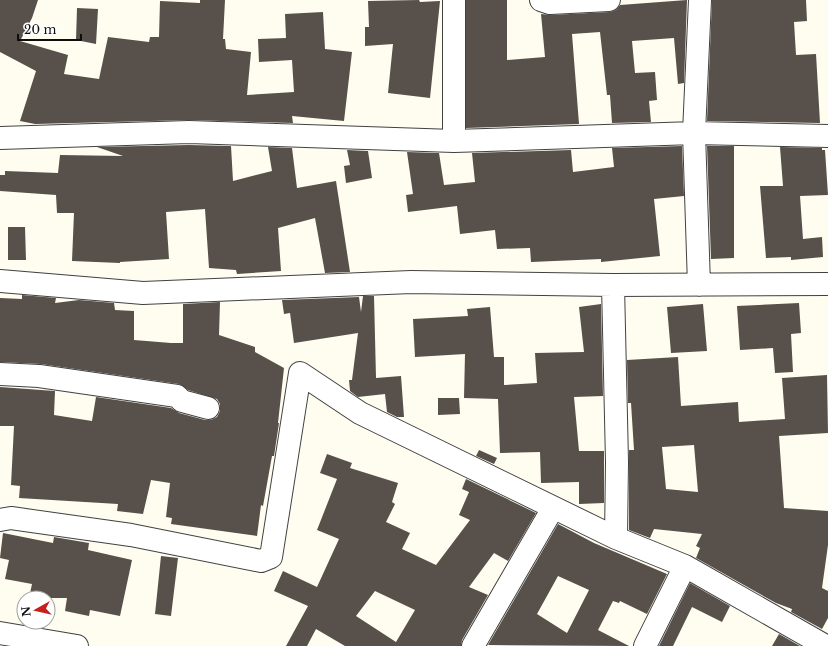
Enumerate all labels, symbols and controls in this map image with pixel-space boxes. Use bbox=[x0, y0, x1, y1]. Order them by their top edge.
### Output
scale bar bbox=[18, 16, 81, 42]
text: 20 m bbox=[24, 22, 56, 37]
north arrow bbox=[16, 590, 56, 630]
text: N bbox=[18, 605, 34, 617]

